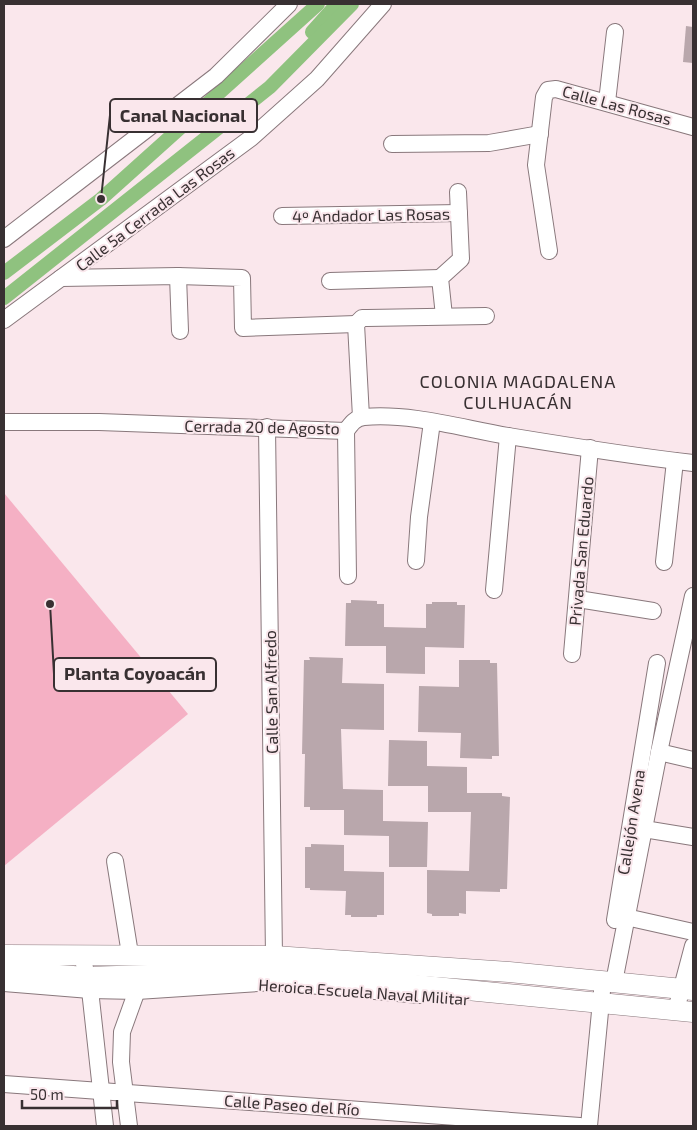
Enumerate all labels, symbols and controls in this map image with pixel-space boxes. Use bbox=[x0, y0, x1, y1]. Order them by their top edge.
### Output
street label: Calle Las Rosas bbox=[560, 81, 674, 128]
callout: Canal Nacional bbox=[110, 99, 257, 132]
text: Canal Nacional bbox=[120, 104, 246, 126]
street label: Calle 5a Cerrada Las Rosas bbox=[72, 143, 238, 275]
street label: 4º Andador Las Rosas bbox=[292, 204, 450, 225]
district label: COLONIA MAGDALENA CULHUACÁN bbox=[420, 370, 616, 413]
street label: Cerrada 20 de Agosto bbox=[184, 416, 340, 437]
street label: Privada San Eduardo bbox=[565, 476, 596, 626]
street label: Calle San Alfredo bbox=[260, 630, 281, 754]
callout: Planta Coyoacán bbox=[54, 658, 216, 691]
text: Planta Coyoacán bbox=[64, 662, 206, 684]
street label: Callejón Avena bbox=[613, 768, 649, 876]
street label: Heroica Escuela Naval Militar bbox=[258, 975, 471, 1008]
scale bar bbox=[22, 1078, 118, 1110]
text: 50 m bbox=[30, 1085, 64, 1103]
street label: Calle Paseo del Río bbox=[224, 1090, 360, 1119]

